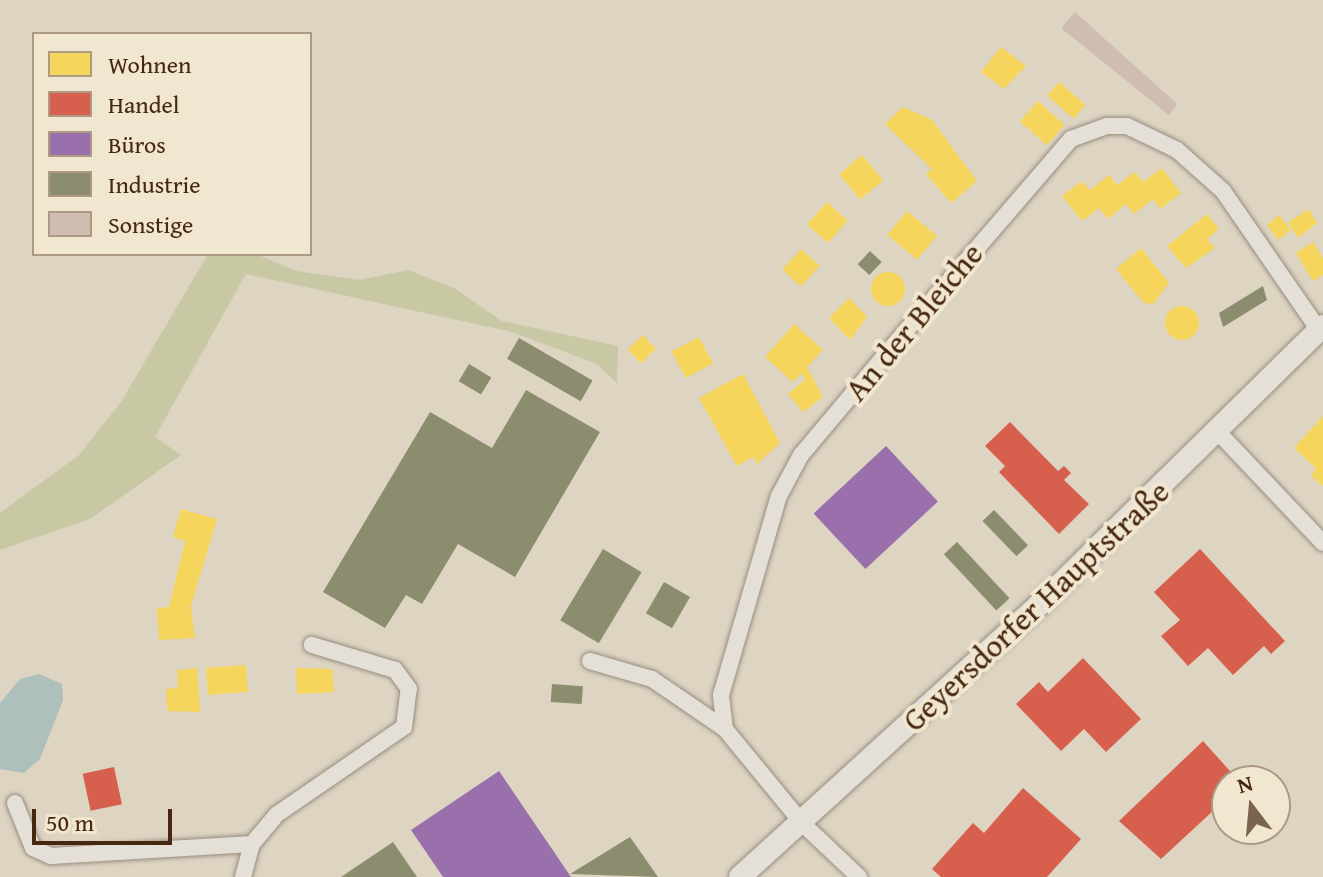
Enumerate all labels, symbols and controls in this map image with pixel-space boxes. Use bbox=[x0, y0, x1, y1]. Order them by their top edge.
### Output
legend bbox=[32, 32, 312, 256]
text: Wohnen bbox=[108, 47, 191, 82]
text: Handel bbox=[108, 87, 180, 122]
text: Büros bbox=[108, 127, 166, 162]
text: Industrie bbox=[108, 167, 201, 202]
text: Sonstige bbox=[108, 207, 193, 242]
street label: An der Bleiche bbox=[837, 235, 991, 409]
street label: Geyersdorfer Hauptstraße bbox=[895, 473, 1177, 739]
north arrow bbox=[1211, 765, 1291, 845]
text: N bbox=[1233, 766, 1256, 801]
scale bar bbox=[36, 793, 176, 843]
text: 50 m bbox=[46, 805, 94, 840]

